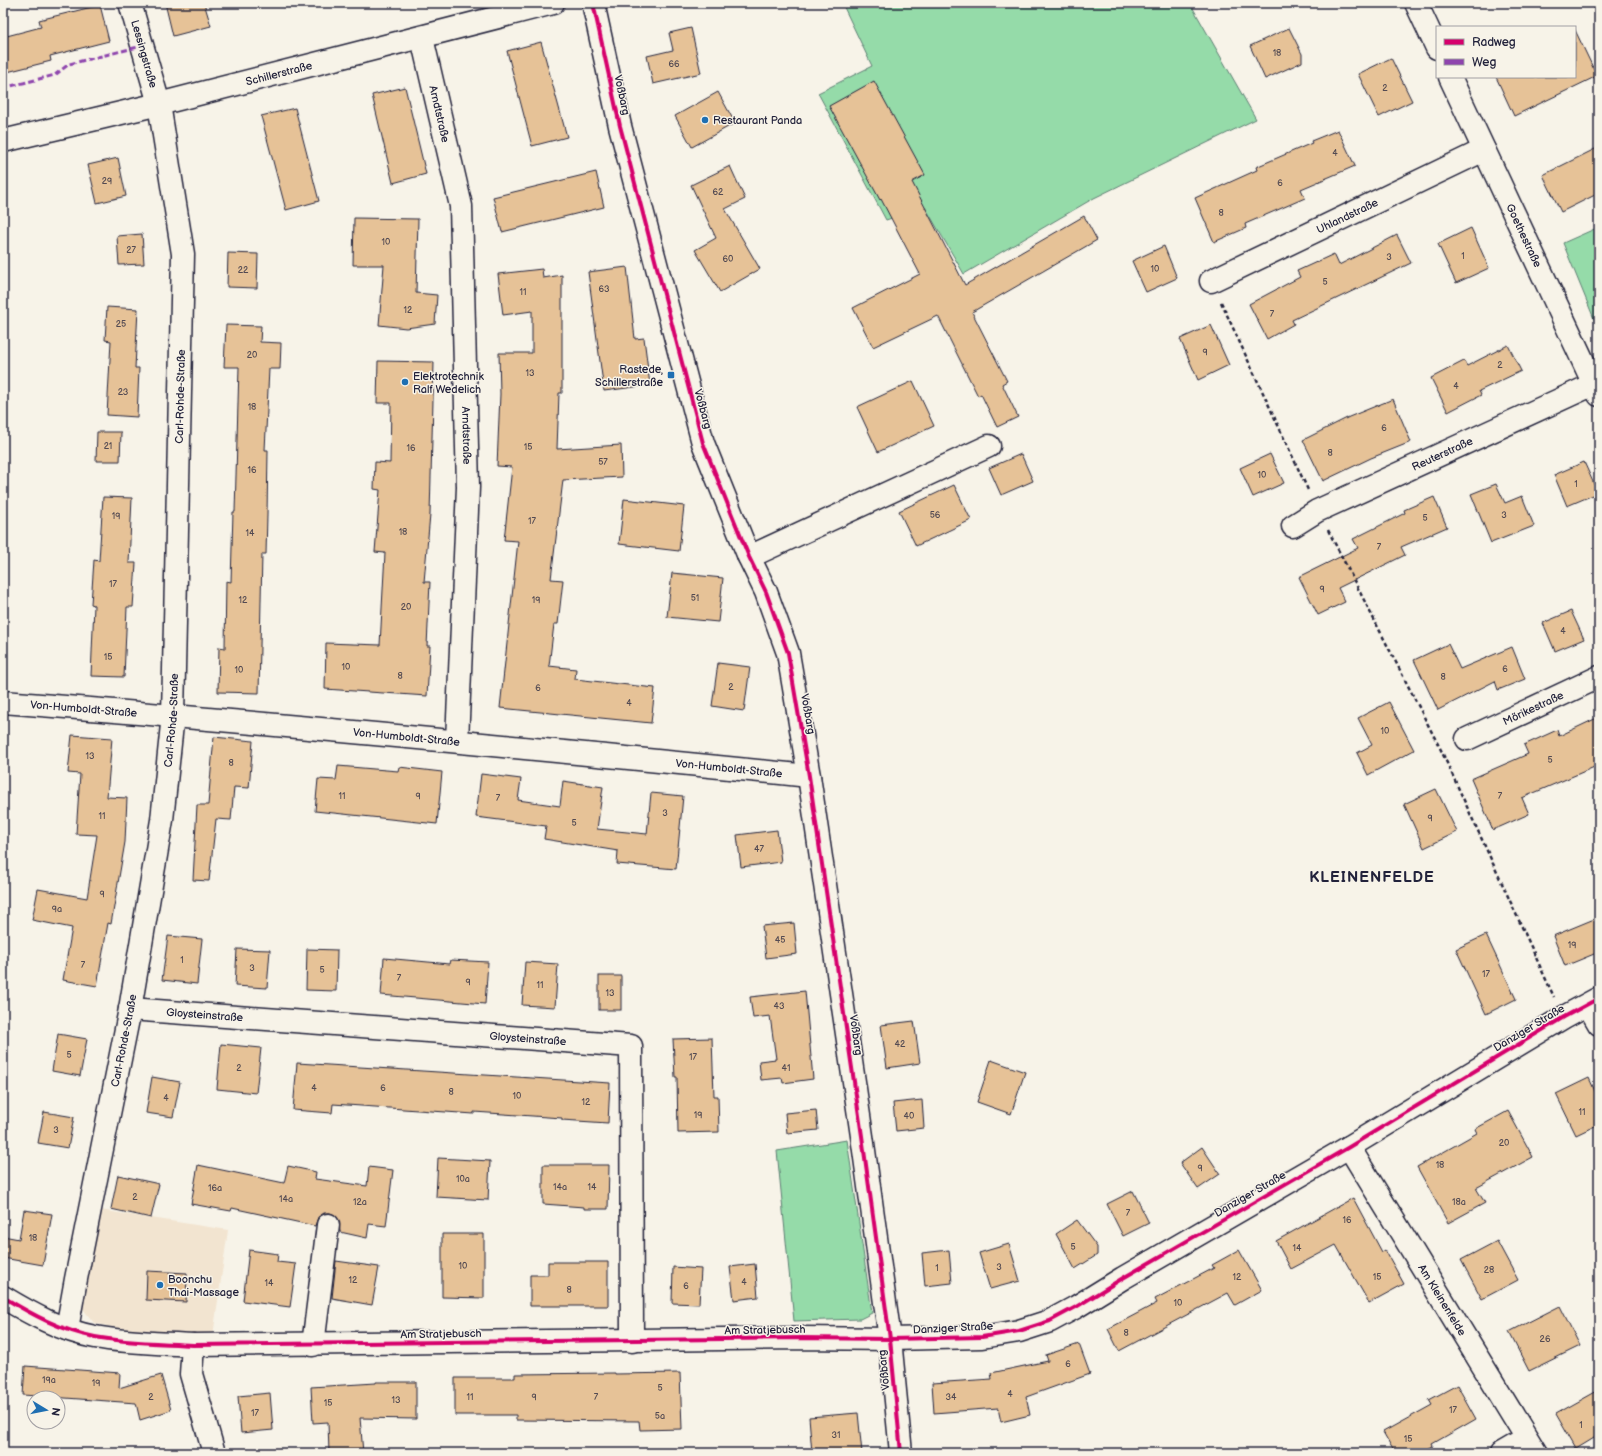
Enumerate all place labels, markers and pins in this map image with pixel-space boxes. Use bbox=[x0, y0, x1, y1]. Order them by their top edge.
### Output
place label: Restaurant Panda bbox=[713, 114, 802, 127]
marker: Restaurant Panda bbox=[700, 115, 710, 125]
place label: Rastede, Schillerstraße bbox=[595, 363, 663, 389]
place label: Elektrotechnik Ralf Wedelich bbox=[413, 370, 484, 396]
marker: Rastede, Schillerstraße bbox=[666, 370, 676, 380]
marker: Elektrotechnik Ralf Wedelich bbox=[400, 377, 410, 387]
place label: Boonchu Thai-Massage bbox=[168, 1273, 239, 1299]
marker: Boonchu Thai-Massage bbox=[155, 1280, 165, 1290]

